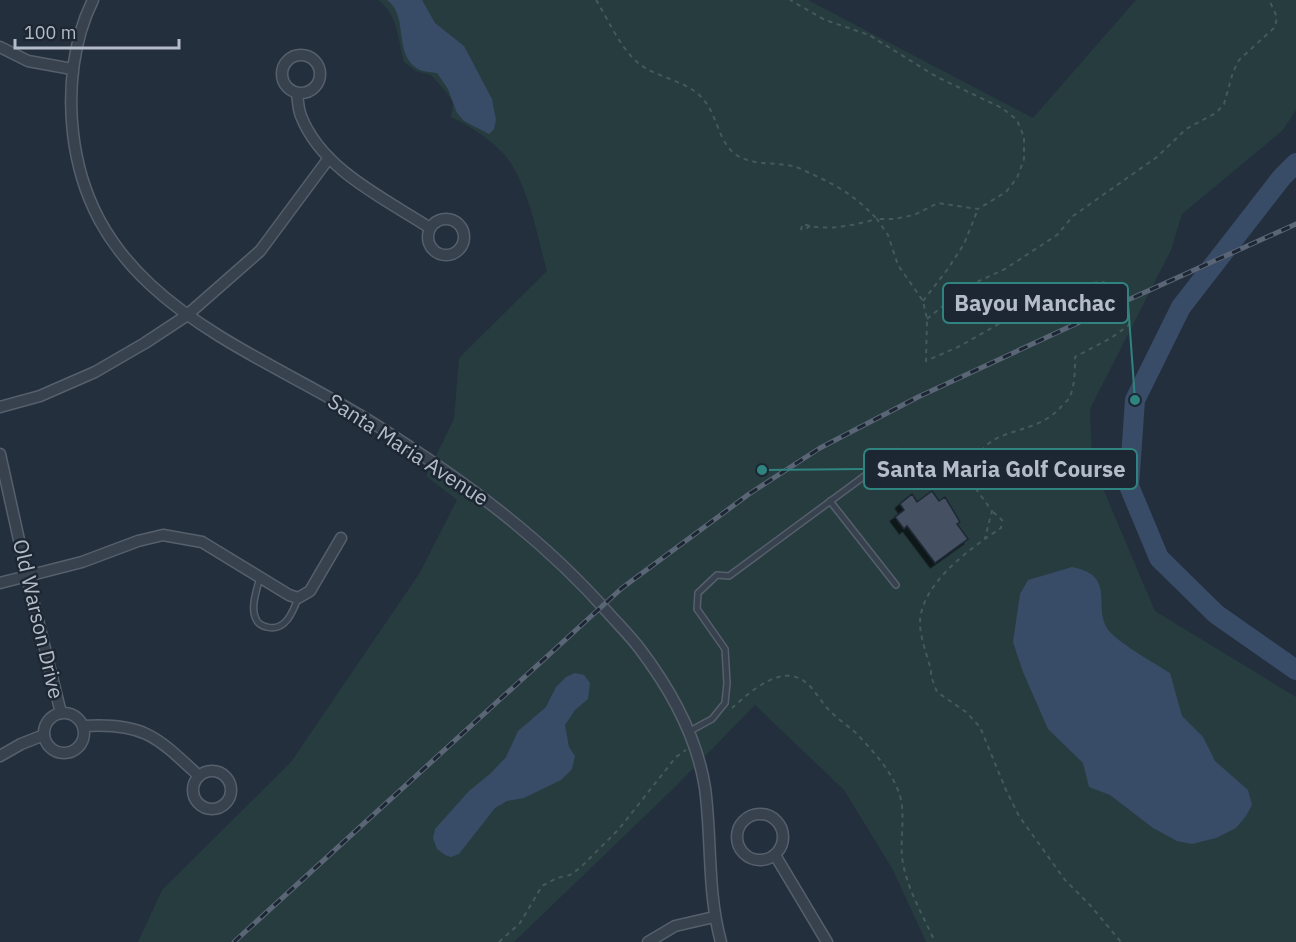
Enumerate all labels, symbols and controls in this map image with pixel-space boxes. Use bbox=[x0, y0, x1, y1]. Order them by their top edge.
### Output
scale bar bbox=[15, 12, 178, 50]
text: 100 m bbox=[24, 21, 76, 44]
callout: Bayou Manchac bbox=[943, 283, 1128, 323]
text: Bayou Manchac bbox=[954, 288, 1116, 317]
street label: Santa Maria Avenue bbox=[323, 387, 494, 512]
callout: Santa Maria Golf Course bbox=[864, 449, 1137, 489]
text: Santa Maria Golf Course bbox=[876, 454, 1126, 483]
street label: Old Warson Drive bbox=[7, 536, 71, 701]

